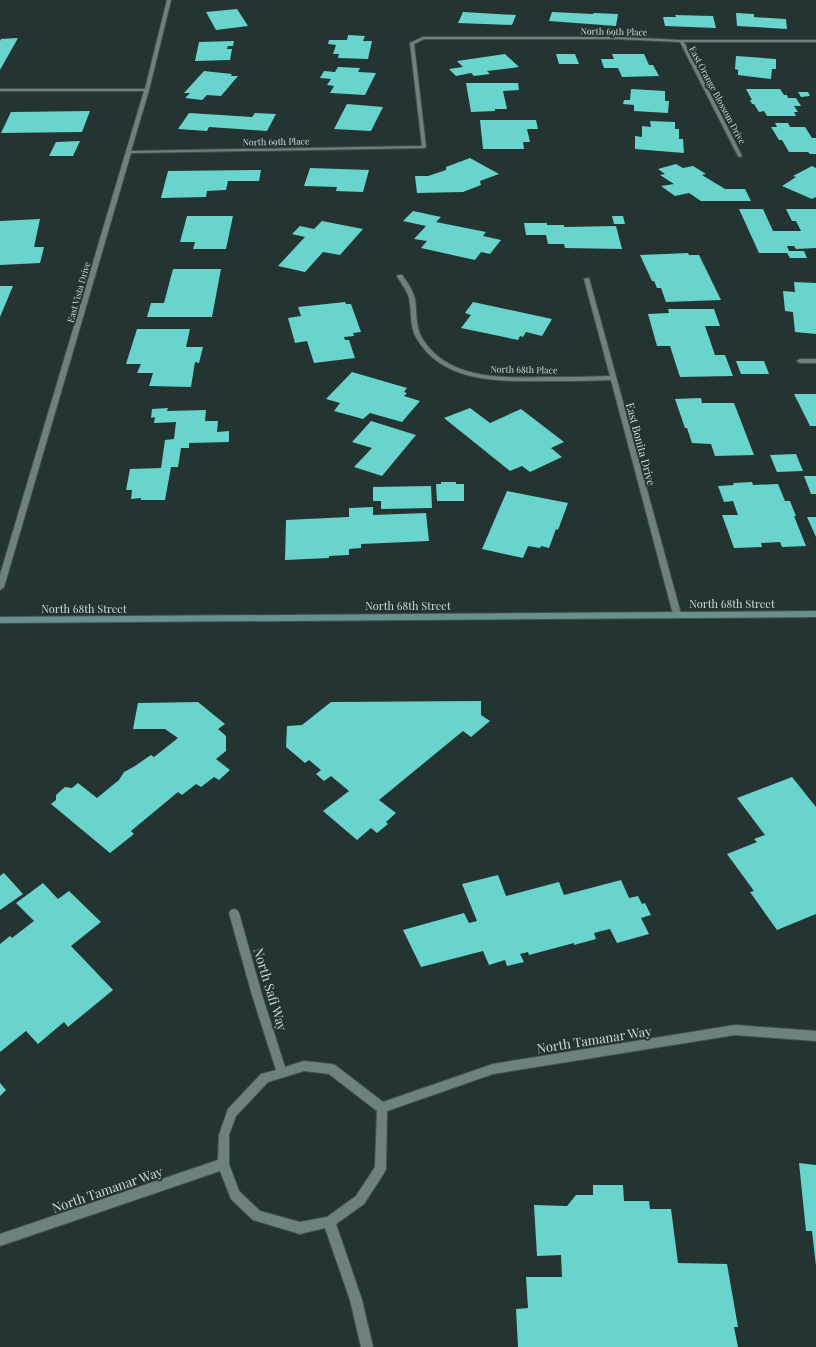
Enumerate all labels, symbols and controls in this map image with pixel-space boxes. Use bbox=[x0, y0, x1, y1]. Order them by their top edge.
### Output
street label: North 69th Place bbox=[580, 24, 648, 38]
street label: East Orange Blossom Drive bbox=[687, 44, 749, 146]
street label: North 69th Place bbox=[242, 134, 310, 148]
street label: East Vista Drive bbox=[64, 260, 93, 324]
street label: North 68th Place bbox=[490, 362, 558, 376]
street label: East Bonita Drive bbox=[623, 401, 659, 487]
street label: North 68th Street bbox=[689, 596, 775, 611]
street label: North 68th Street bbox=[365, 598, 451, 613]
street label: North 68th Street bbox=[41, 601, 127, 616]
street label: North Safi Way bbox=[250, 945, 292, 1033]
street label: North Tamanar Way bbox=[535, 1021, 653, 1056]
street label: North Tamanar Way bbox=[49, 1162, 165, 1216]

